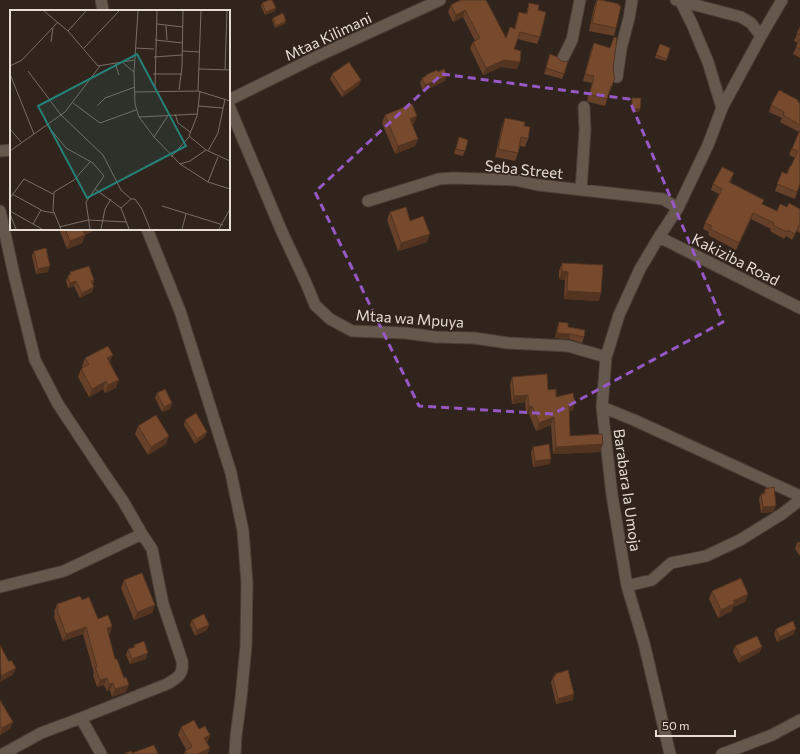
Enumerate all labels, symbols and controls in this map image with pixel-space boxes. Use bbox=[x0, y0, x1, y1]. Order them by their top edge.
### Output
street label: Mtaa Kilimani bbox=[282, 8, 374, 64]
inset map bbox=[10, 10, 230, 230]
street label: Seba Street bbox=[484, 156, 564, 182]
street label: Kakiziba Road bbox=[689, 229, 783, 289]
street label: Mtaa wa Mpuya bbox=[355, 305, 465, 331]
street label: Barabara la Umoja bbox=[610, 427, 646, 553]
scale bar bbox=[656, 712, 735, 738]
text: 50 m bbox=[662, 718, 690, 732]

